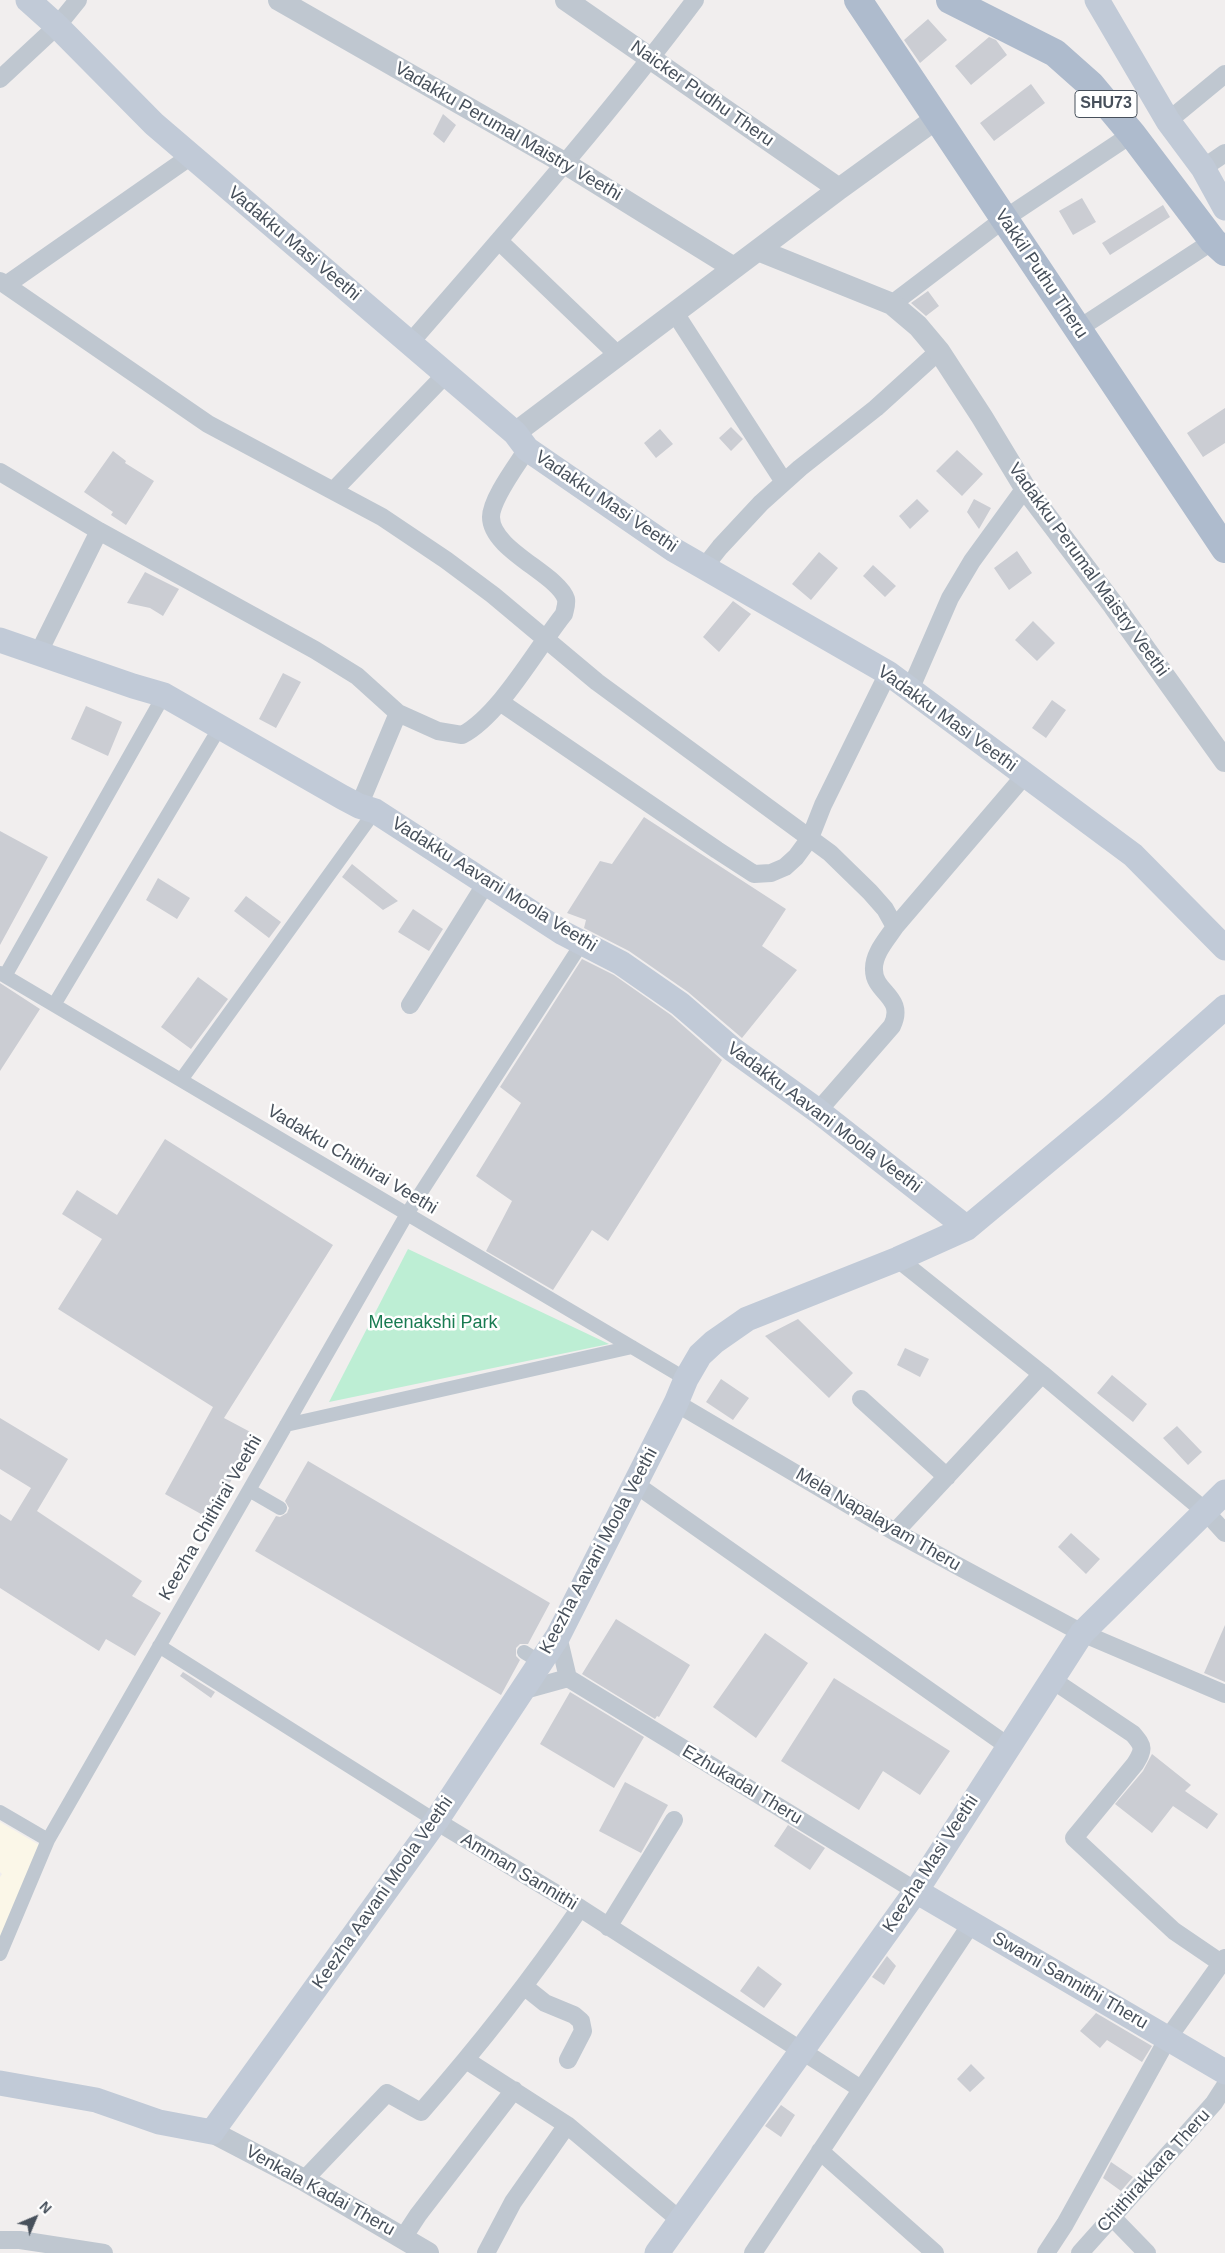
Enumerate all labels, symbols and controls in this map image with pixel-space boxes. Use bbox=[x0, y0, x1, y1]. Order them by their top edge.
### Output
street label: Naicker Pudhu Theru bbox=[626, 36, 778, 152]
street label: Vadakku Perumal Maistry Veethi bbox=[391, 58, 625, 206]
road number: SHU73 bbox=[1075, 90, 1137, 118]
street label: Vadakku Masi Veethi bbox=[223, 182, 365, 306]
street label: Vakkil Puthu Theru bbox=[990, 205, 1092, 343]
street label: Vadakku Masi Veethi bbox=[531, 446, 681, 558]
street label: Vadakku Perumal Maistry Veethi bbox=[1003, 459, 1173, 681]
street label: Vadakku Masi Veethi bbox=[873, 661, 1021, 777]
street label: Vadakku Aavani Moola Veethi bbox=[387, 813, 601, 957]
street label: Vadakku Aavani Moola Veethi bbox=[723, 1038, 925, 1198]
street label: Vadakku Chithirai Veethi bbox=[263, 1101, 441, 1219]
park label: Meenakshi Park bbox=[368, 1312, 498, 1334]
street label: Keezha Chithirai Veethi bbox=[155, 1432, 267, 1604]
street label: Keezha Aavani Moola Veethi bbox=[535, 1444, 663, 1658]
street label: Mela Napalayam Theru bbox=[792, 1464, 964, 1576]
street label: Ezhukadal Theru bbox=[678, 1741, 806, 1829]
street label: Keezha Masi Veethi bbox=[879, 1791, 983, 1937]
street label: Keezha Aavani Moola Veethi bbox=[308, 1793, 458, 1993]
street label: Amman Sannithi bbox=[457, 1829, 581, 1915]
street label: Swami Sannithi Theru bbox=[988, 1928, 1152, 2034]
street label: Chithirakkara Theru bbox=[1093, 2105, 1215, 2237]
street label: Venkala Kadai Theru bbox=[242, 2141, 398, 2241]
north arrow bbox=[10, 2193, 60, 2243]
text: N bbox=[36, 2198, 55, 2217]

